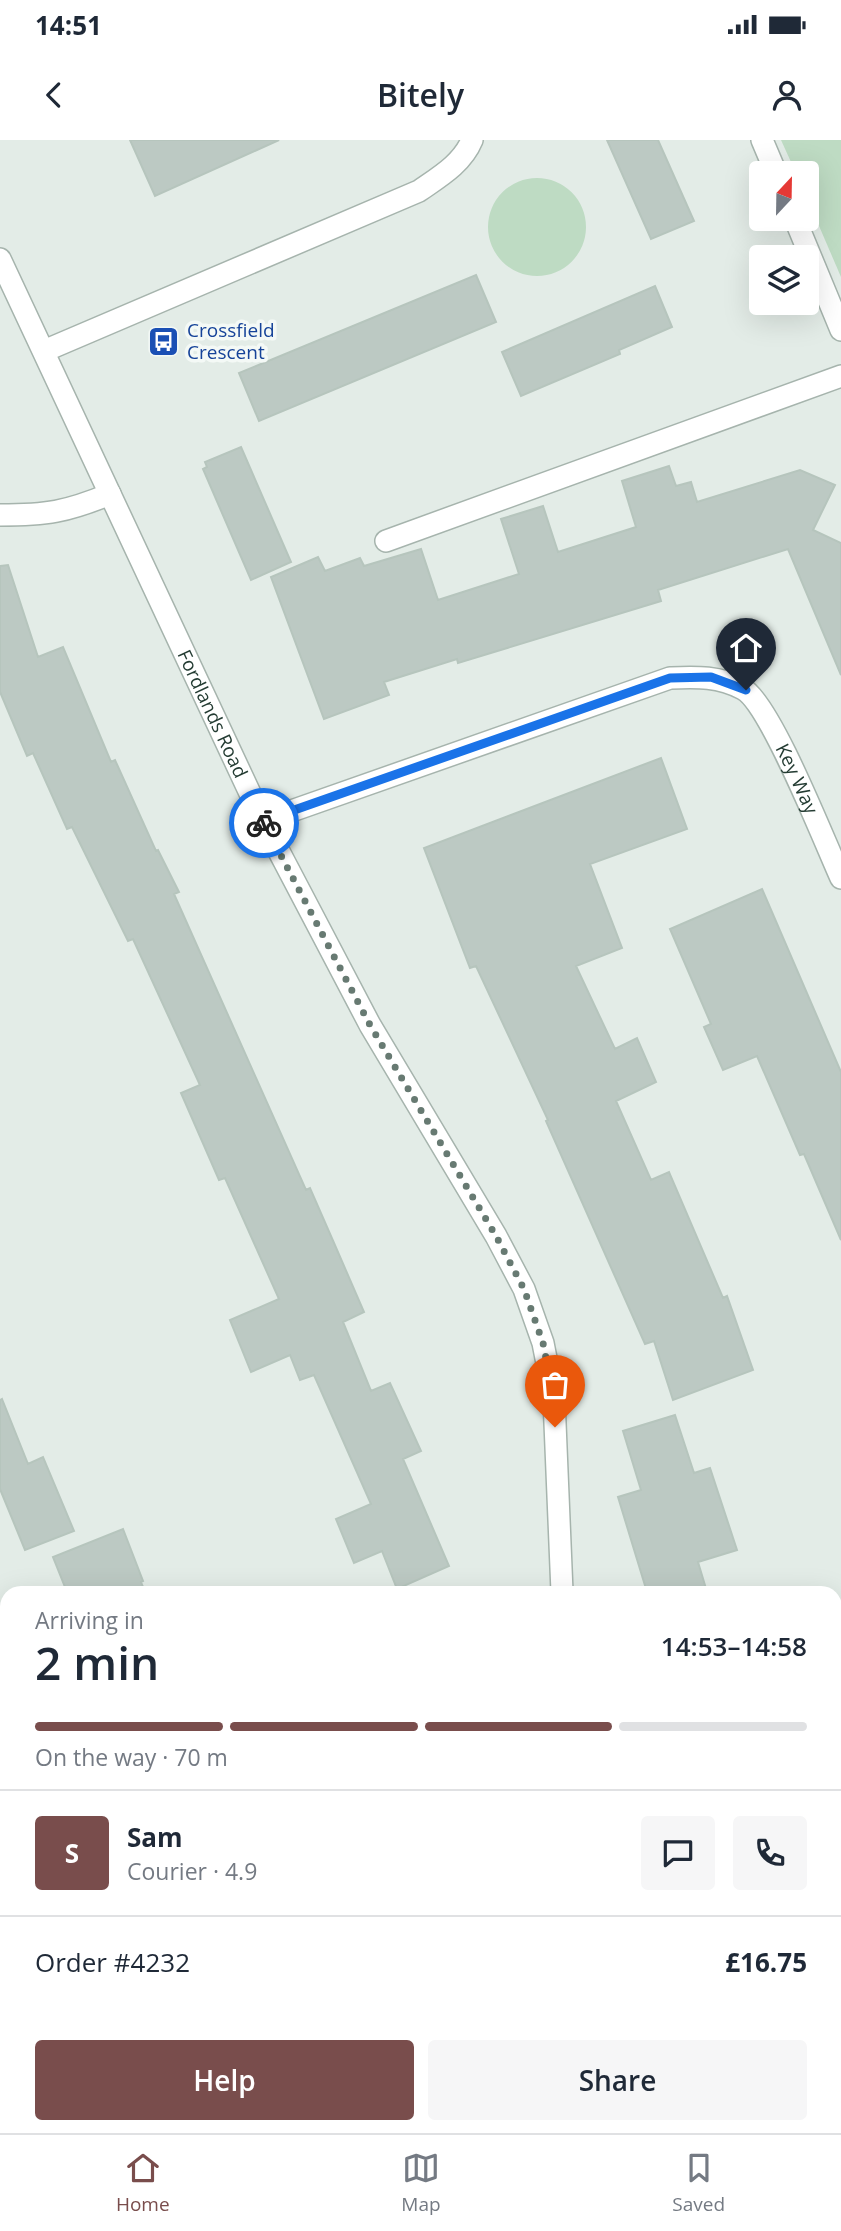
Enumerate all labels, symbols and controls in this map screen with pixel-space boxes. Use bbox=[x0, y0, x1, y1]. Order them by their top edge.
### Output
text: 14:51 bbox=[35, 7, 102, 43]
text: Bitely bbox=[377, 73, 464, 116]
icon: back bbox=[35, 76, 73, 114]
icon: person bbox=[768, 76, 806, 114]
north arrow bbox=[749, 161, 819, 231]
map controls bbox=[749, 161, 819, 315]
button: layers bbox=[749, 245, 819, 315]
place label: Crossfield Crescent bbox=[187, 317, 275, 365]
bus stop icon: Crossfield Crescent bbox=[147, 324, 181, 358]
pin bbox=[716, 618, 776, 690]
icon: home bbox=[727, 629, 765, 667]
street label: Fordlands Road bbox=[172, 645, 254, 782]
street label: Key Way bbox=[770, 739, 825, 818]
courier bbox=[229, 788, 299, 858]
icon: bike bbox=[245, 804, 283, 842]
pin bbox=[525, 1355, 585, 1427]
icon: bag bbox=[536, 1366, 574, 1404]
text: Arriving in bbox=[35, 1604, 144, 1636]
text: 14:53–14:58 bbox=[661, 1628, 807, 1664]
text: 2 min bbox=[35, 1631, 159, 1693]
text: On the way · 70 m bbox=[35, 1741, 228, 1773]
button: chat bbox=[641, 1816, 715, 1890]
button: phone bbox=[733, 1816, 807, 1890]
text: Sam bbox=[127, 1819, 183, 1855]
text: S bbox=[65, 1835, 79, 1871]
text: Courier · 4.9 bbox=[127, 1855, 257, 1887]
text: Order #4232 bbox=[35, 1944, 190, 1980]
text: £16.75 bbox=[725, 1944, 807, 1980]
button: Help bbox=[35, 2040, 414, 2120]
button: Share bbox=[428, 2040, 807, 2120]
tab: Home bbox=[116, 2149, 170, 2217]
tab: Map bbox=[401, 2149, 441, 2217]
tab: Saved bbox=[672, 2149, 725, 2217]

